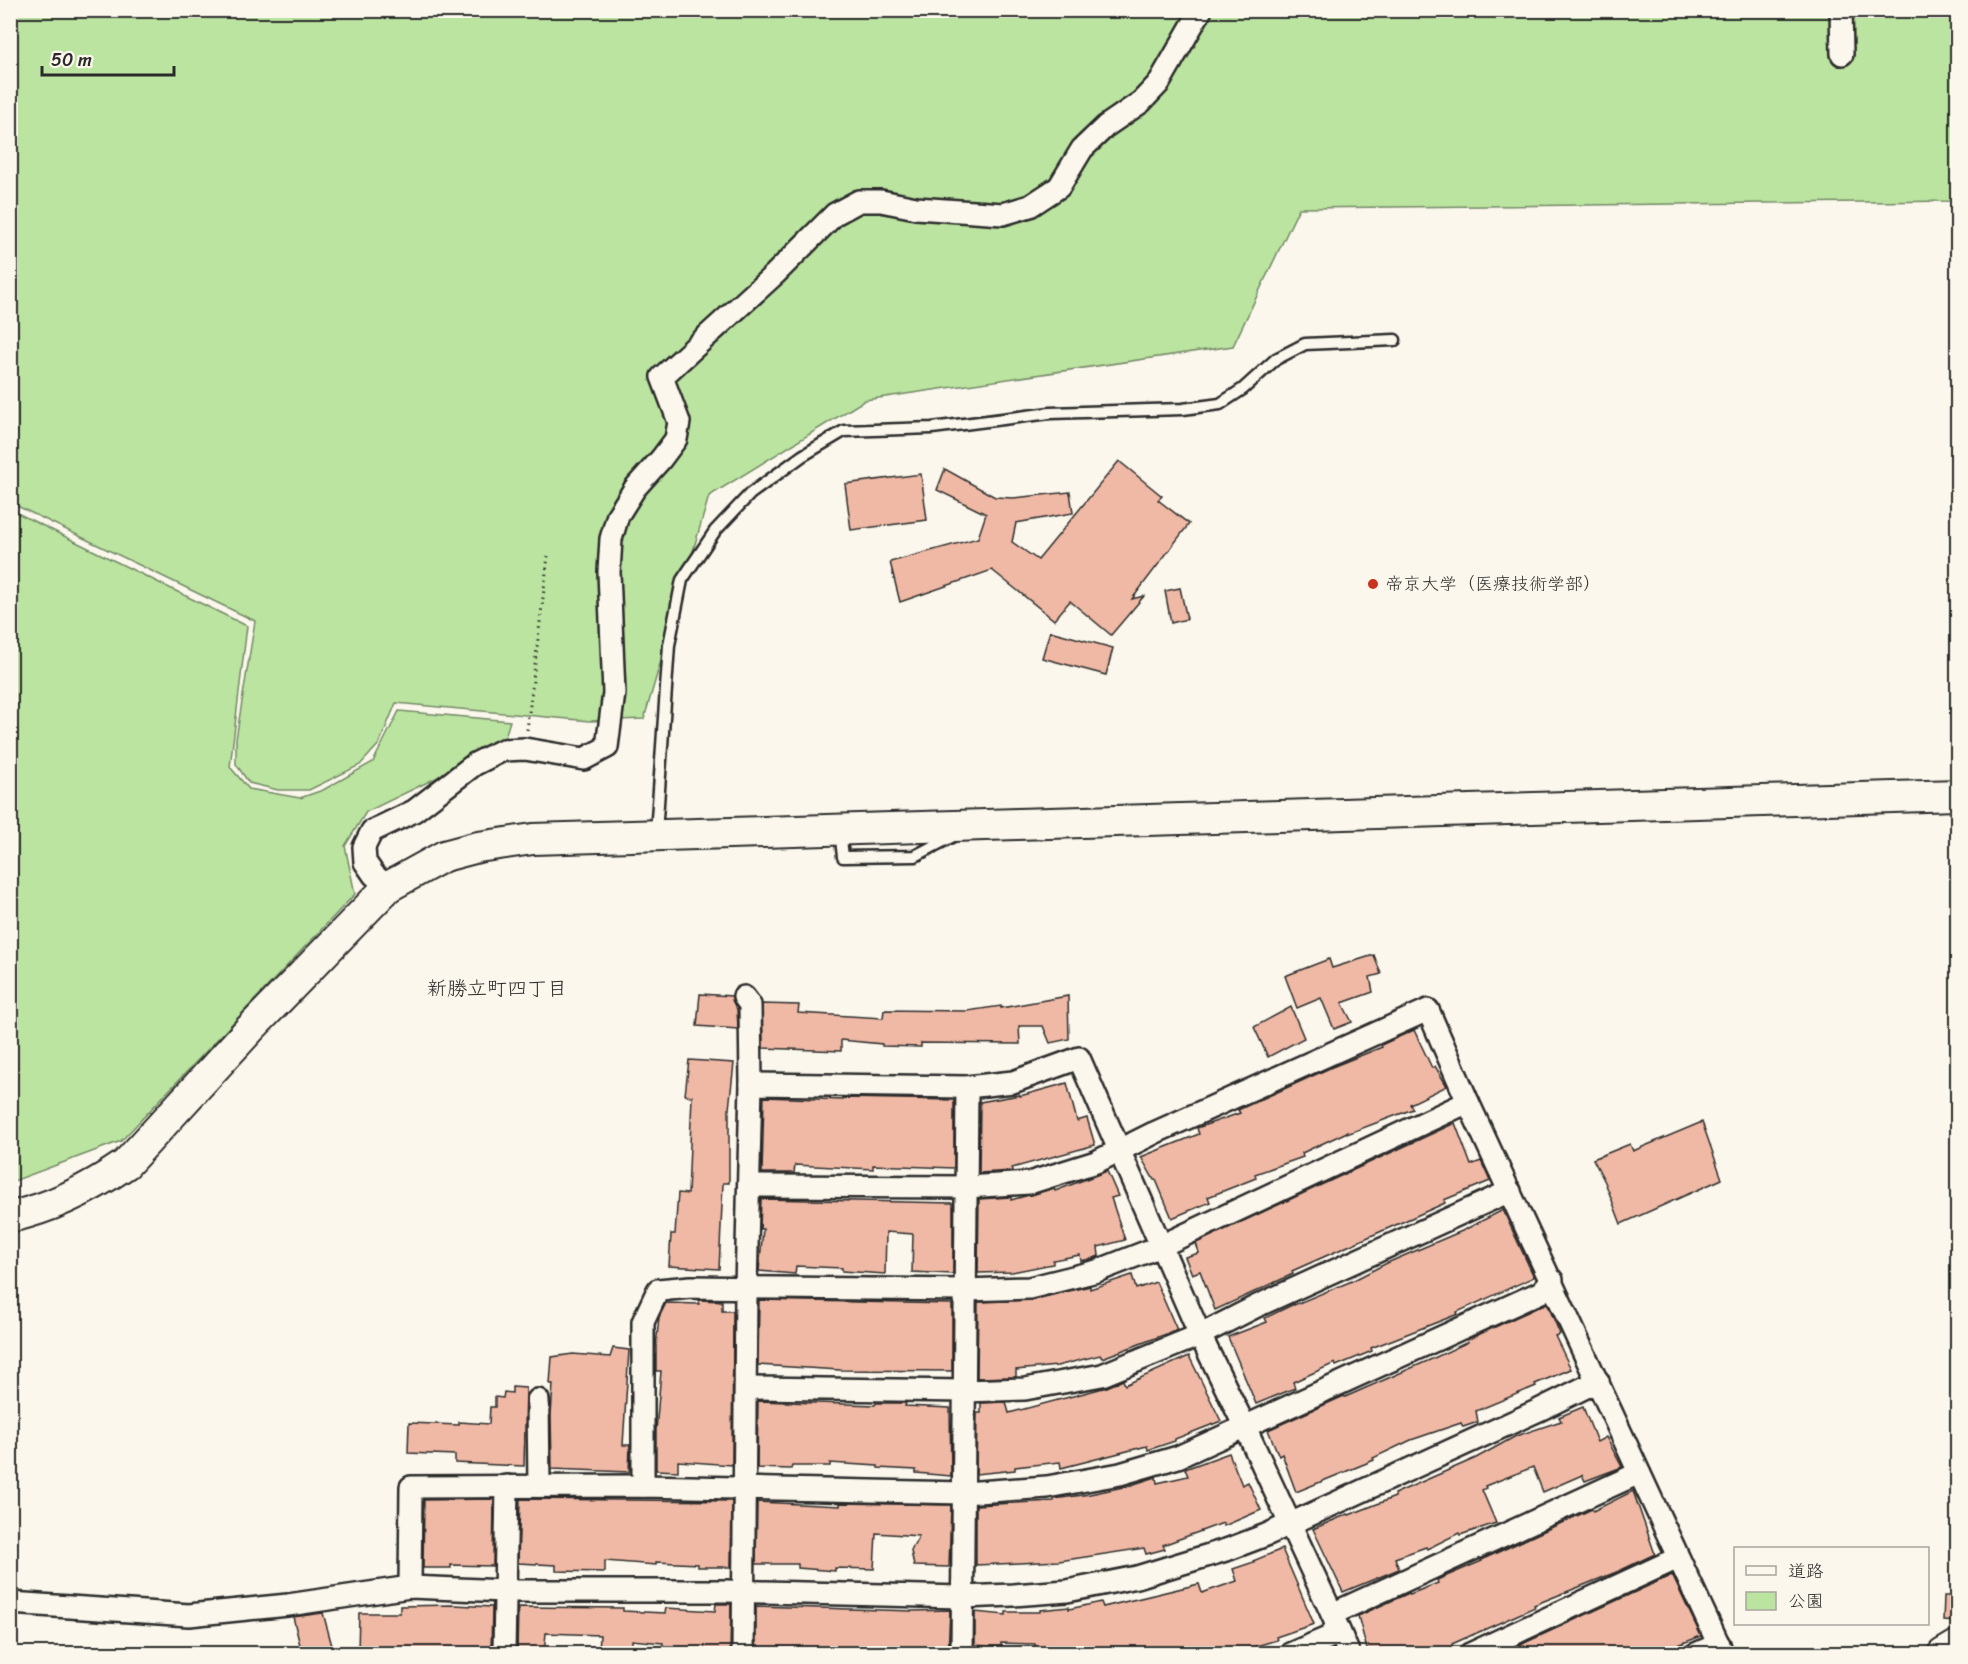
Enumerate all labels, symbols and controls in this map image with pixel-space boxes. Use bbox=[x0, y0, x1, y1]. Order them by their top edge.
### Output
scale bar bbox=[42, 39, 174, 77]
text: 50 m bbox=[51, 44, 92, 76]
place label: 帝京大学（医療技術学部） bbox=[1385, 568, 1601, 600]
marker: 帝京大学（医療技術学部） bbox=[1366, 577, 1380, 591]
district label: 新勝立町四丁目 bbox=[427, 971, 567, 1006]
legend bbox=[1734, 1547, 1929, 1625]
text: 道路 bbox=[1788, 1555, 1824, 1587]
text: 公園 bbox=[1788, 1585, 1824, 1617]

